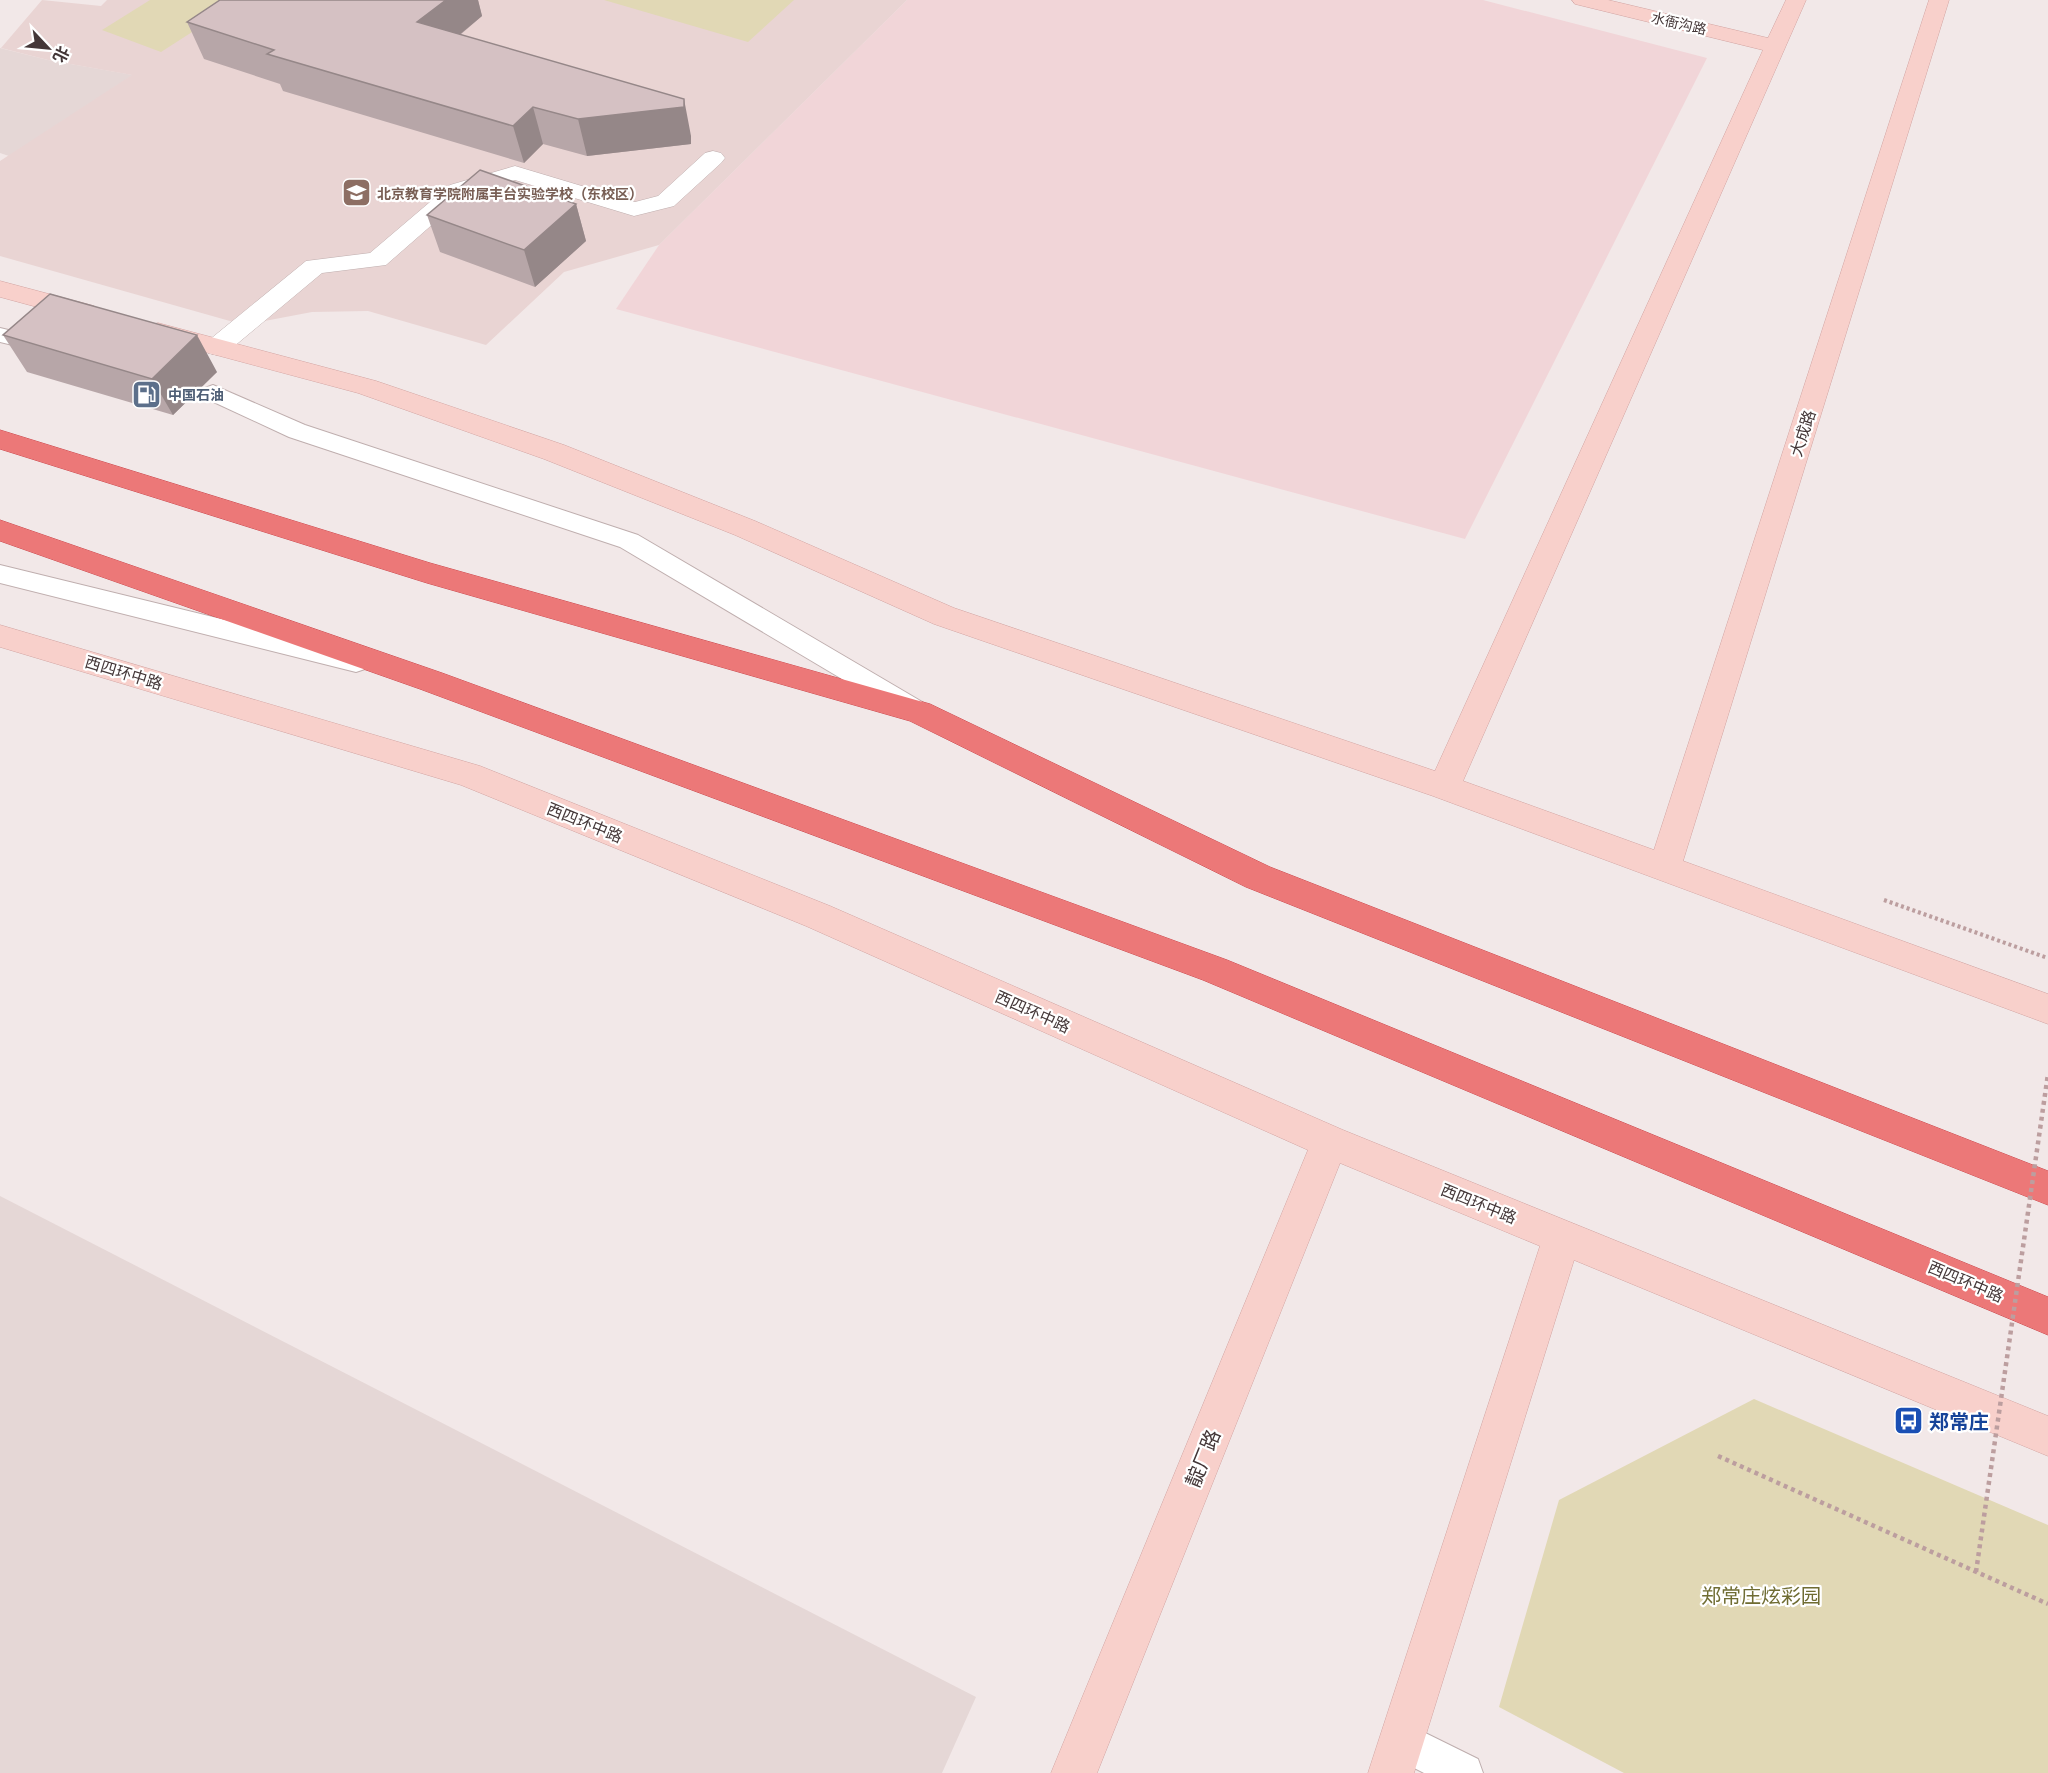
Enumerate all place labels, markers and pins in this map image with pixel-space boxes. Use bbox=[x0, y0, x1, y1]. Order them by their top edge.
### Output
school or university icon: 北京教育学院附属丰台实验学校（东校区） bbox=[340, 177, 372, 209]
place label: 北京教育学院附属丰台实验学校（东校区） bbox=[377, 185, 643, 202]
fuel station icon: 中国石油 bbox=[131, 378, 163, 410]
place label: 中国石油 bbox=[168, 386, 224, 403]
bus stop icon: 郑常庄 bbox=[1892, 1405, 1924, 1437]
place label: 郑常庄 bbox=[1929, 1409, 1989, 1433]

